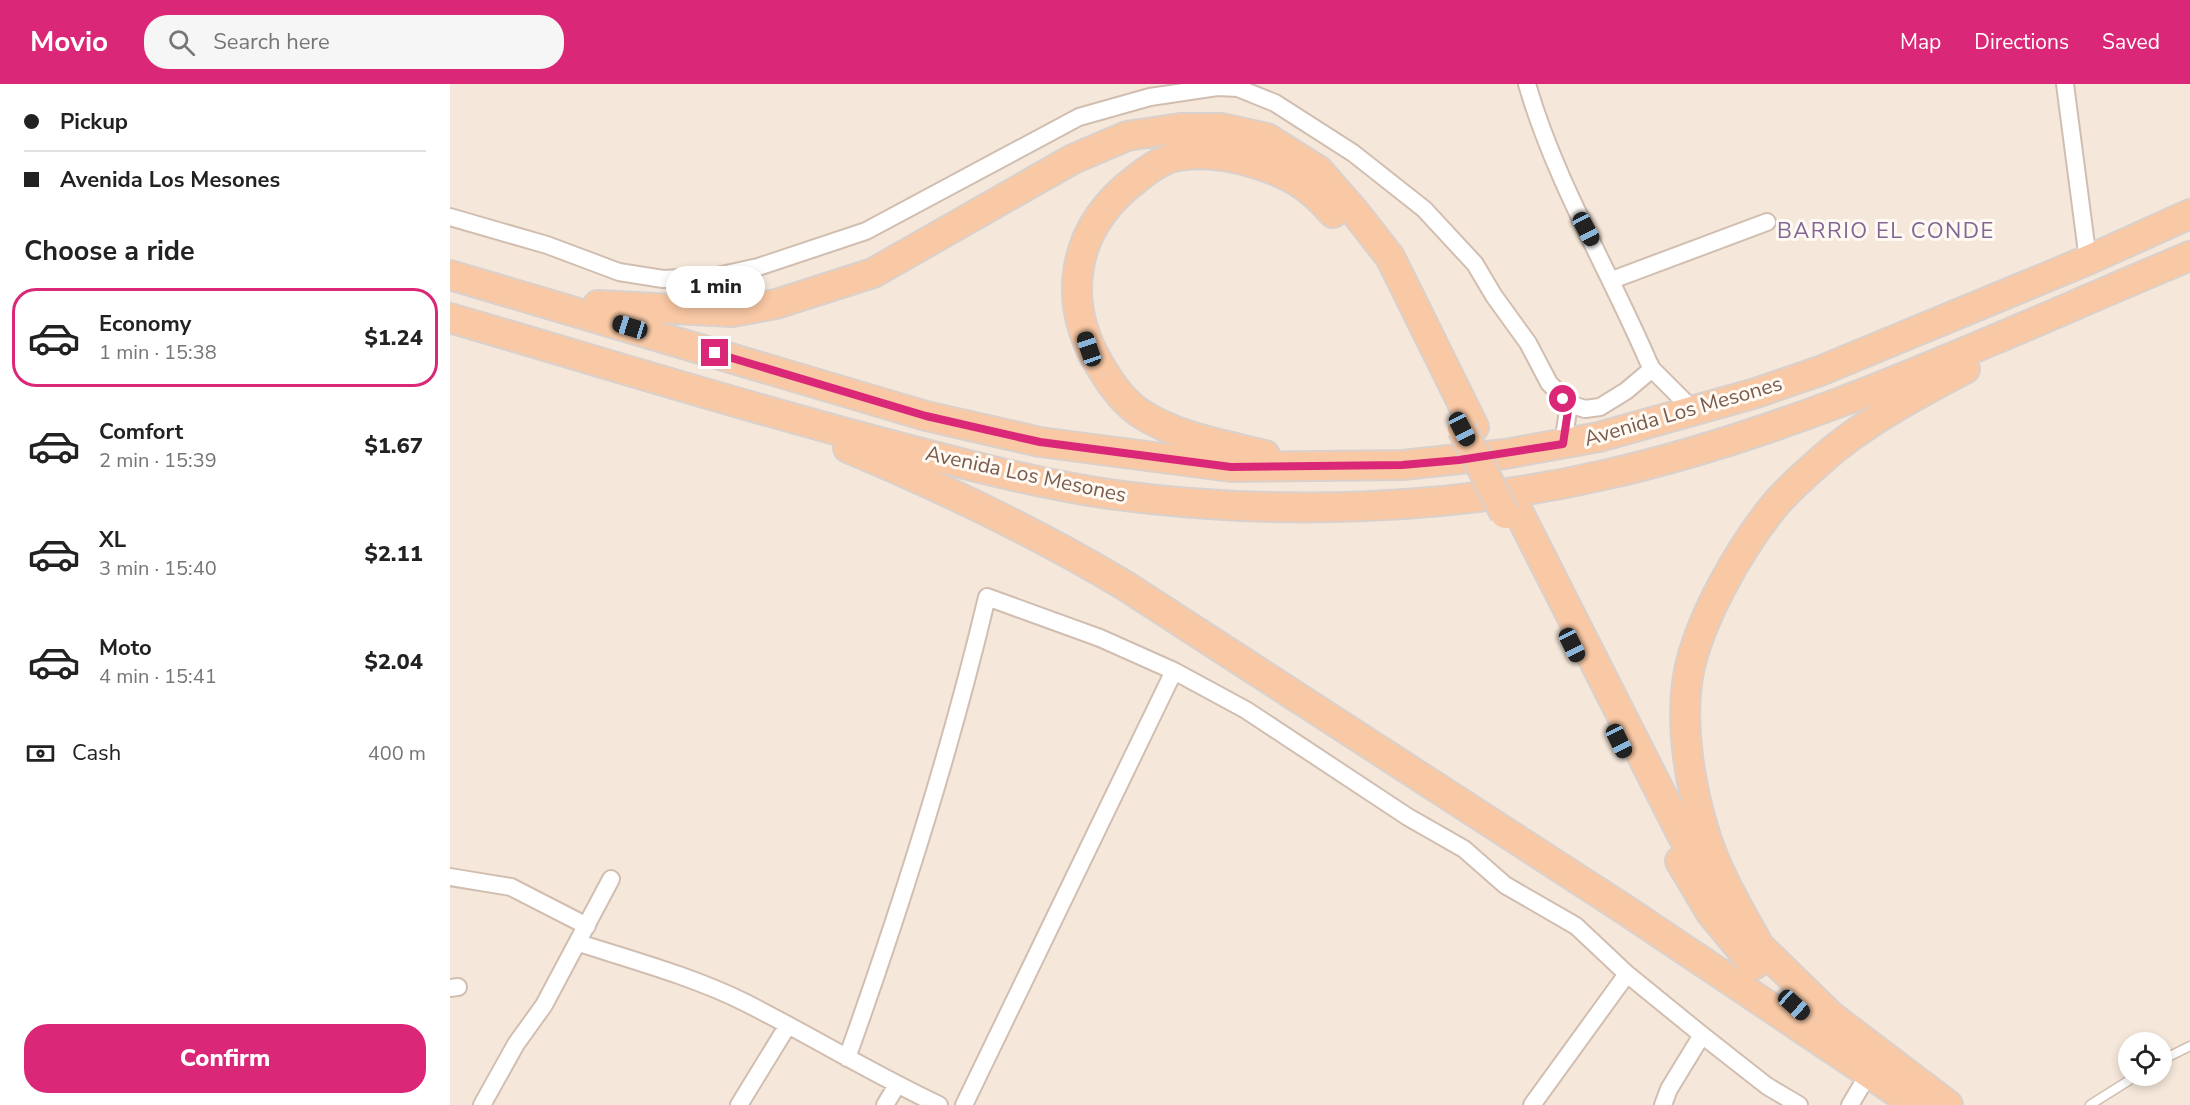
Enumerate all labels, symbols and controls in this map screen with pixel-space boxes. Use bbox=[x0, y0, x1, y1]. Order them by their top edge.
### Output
search box bbox=[144, 15, 564, 69]
text: Movio bbox=[30, 23, 108, 61]
icon: search bbox=[165, 26, 198, 59]
text: Search here bbox=[213, 27, 330, 57]
text: Map bbox=[1900, 28, 1941, 56]
text: Directions bbox=[1974, 28, 2069, 56]
text: Saved bbox=[2102, 28, 2160, 56]
text: Pickup bbox=[60, 107, 128, 137]
text: Avenida Los Mesones bbox=[60, 165, 280, 195]
car bbox=[1570, 209, 1602, 249]
district label: BARRIO EL CONDE bbox=[1777, 216, 1995, 246]
text: Choose a ride bbox=[24, 233, 195, 270]
callout: 1 min bbox=[666, 266, 764, 308]
text: 1 min bbox=[689, 273, 742, 300]
text: Economy bbox=[99, 309, 191, 339]
icon: car bbox=[27, 311, 81, 365]
car bbox=[610, 313, 650, 341]
text: $1.24 bbox=[364, 323, 423, 353]
car bbox=[1075, 329, 1103, 369]
text: 1 min · 15:38 bbox=[99, 339, 217, 366]
route end bbox=[701, 339, 728, 366]
street label: Avenida Los Mesones bbox=[1581, 369, 1785, 453]
route start bbox=[1549, 385, 1576, 412]
car bbox=[1446, 409, 1478, 449]
text: Comfort bbox=[99, 417, 183, 447]
icon: car bbox=[27, 419, 81, 473]
text: $1.67 bbox=[364, 431, 423, 461]
street label: Avenida Los Mesones bbox=[923, 439, 1129, 509]
text: 2 min · 15:39 bbox=[99, 447, 217, 474]
text: XL bbox=[99, 525, 126, 555]
icon: car bbox=[27, 527, 81, 581]
text: $2.11 bbox=[364, 539, 423, 569]
text: 3 min · 15:40 bbox=[99, 555, 217, 582]
car bbox=[1556, 625, 1588, 665]
text: Moto bbox=[99, 633, 152, 663]
icon: car bbox=[27, 635, 81, 689]
text: $2.04 bbox=[364, 647, 423, 677]
text: 4 min · 15:41 bbox=[99, 663, 217, 690]
car bbox=[1603, 721, 1635, 761]
icon: cash bbox=[24, 737, 57, 770]
text: Cash bbox=[72, 738, 121, 768]
text: 400 m bbox=[368, 740, 426, 767]
car bbox=[1775, 986, 1813, 1024]
button: Confirm bbox=[24, 1024, 426, 1093]
map controls bbox=[2118, 1032, 2172, 1086]
button: locate bbox=[2118, 1032, 2172, 1086]

